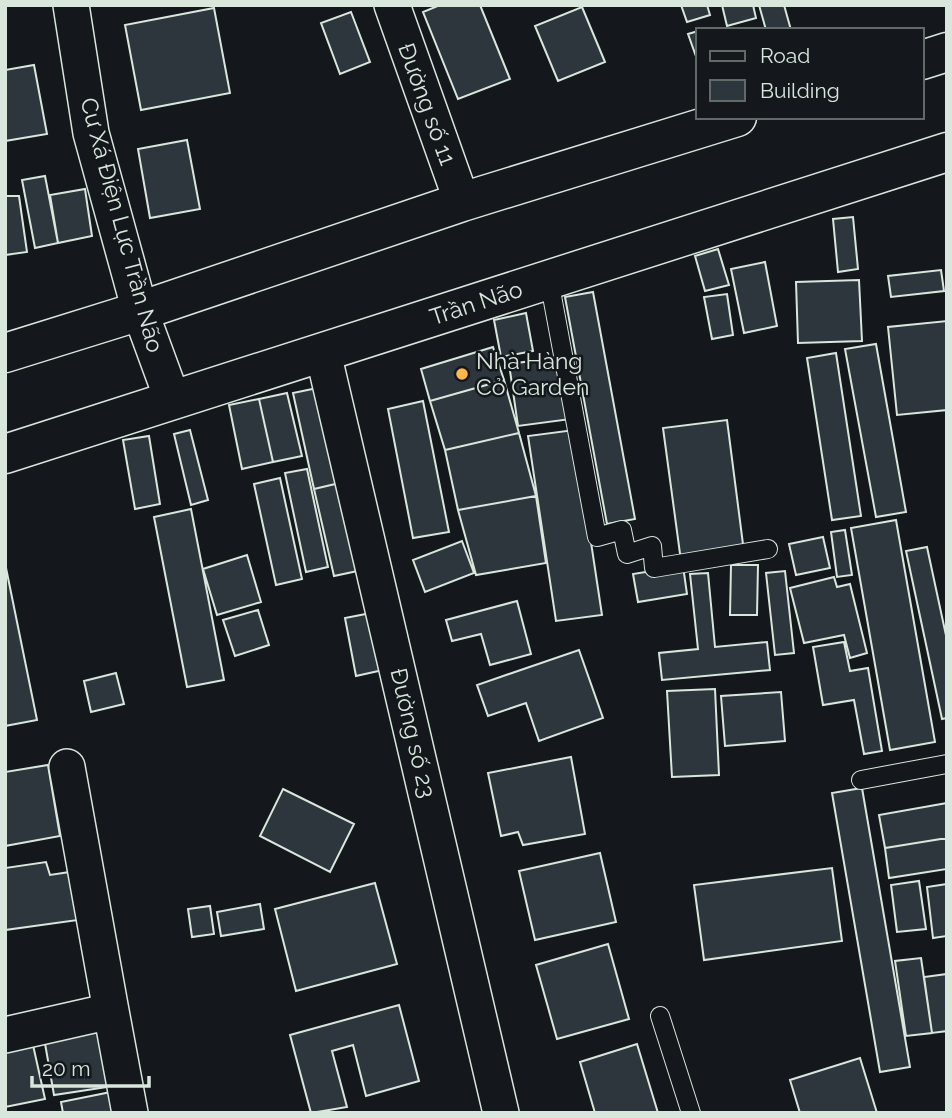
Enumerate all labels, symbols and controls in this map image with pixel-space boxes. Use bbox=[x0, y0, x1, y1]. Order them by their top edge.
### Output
legend bbox=[696, 28, 924, 119]
street label: Đường số 11 bbox=[393, 39, 462, 169]
text: Road bbox=[760, 43, 810, 68]
text: Building bbox=[760, 78, 840, 103]
street label: Cư Xá Điện Lực Trần Não bbox=[75, 94, 170, 355]
street label: Trần Não bbox=[426, 275, 526, 330]
place label: Nhà Hàng Cỏ Garden bbox=[476, 347, 589, 400]
marker: Nhà Hàng Cỏ Garden bbox=[454, 366, 470, 382]
street label: Đường số 23 bbox=[385, 665, 442, 800]
scale bar bbox=[32, 1044, 149, 1088]
text: 20 m bbox=[42, 1056, 90, 1081]

